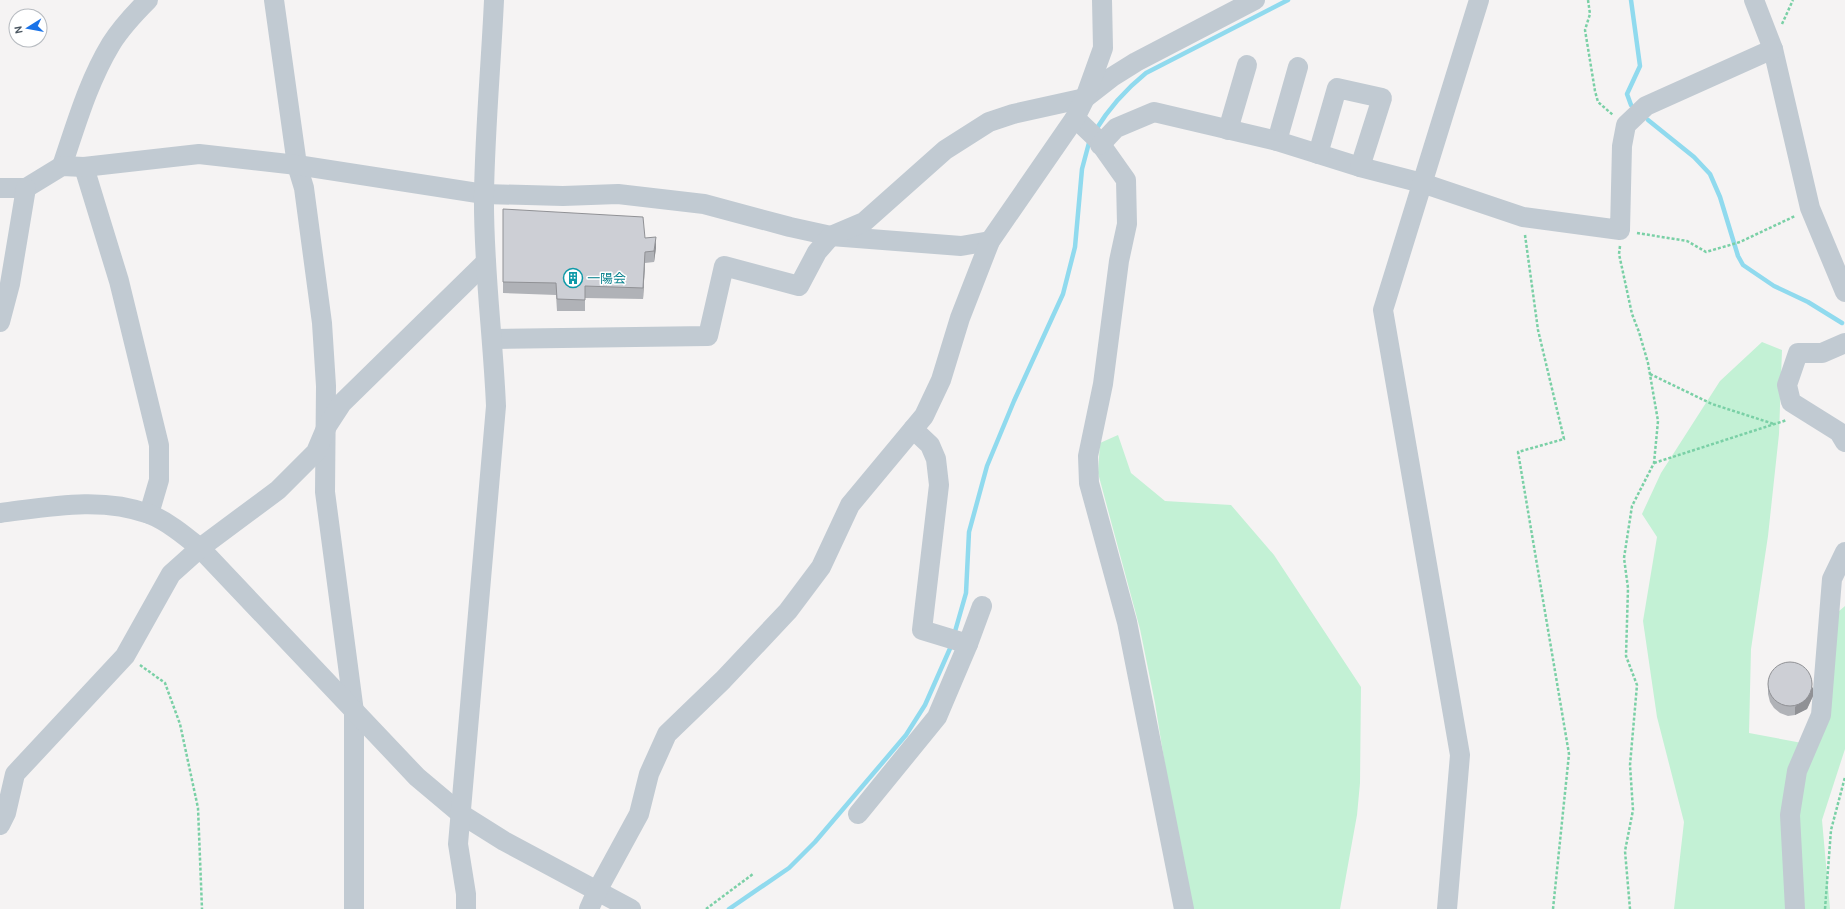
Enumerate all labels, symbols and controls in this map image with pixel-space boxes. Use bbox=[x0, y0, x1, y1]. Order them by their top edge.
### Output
north arrow bbox=[8, 8, 48, 48]
text: N bbox=[12, 25, 26, 35]
building icon: 一陽会 bbox=[562, 267, 584, 289]
place label: 一陽会 bbox=[587, 271, 626, 286]

